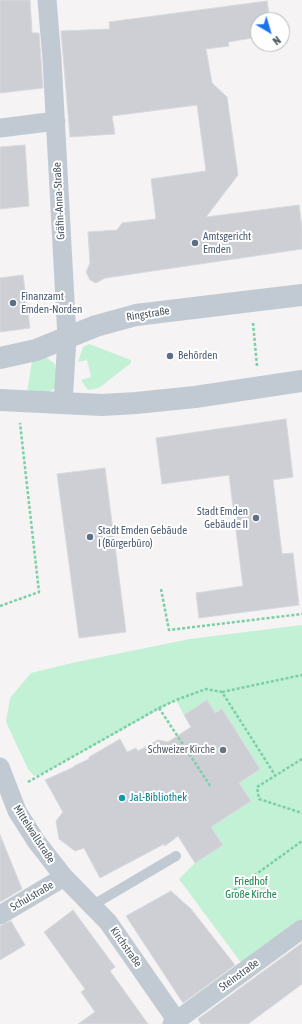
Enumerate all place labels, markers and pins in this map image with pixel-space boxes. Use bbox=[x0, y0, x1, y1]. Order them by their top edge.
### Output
place label: Amtsgericht Emden bbox=[203, 230, 251, 256]
marker: Amtsgericht Emden bbox=[190, 238, 200, 248]
place label: Finanzamt Emden-Norden bbox=[21, 290, 82, 316]
marker: Finanzamt Emden-Norden bbox=[8, 298, 18, 308]
place label: Behörden bbox=[178, 349, 218, 363]
marker: Behörden bbox=[165, 351, 175, 361]
place label: Stadt Emden Gebäude II bbox=[197, 505, 248, 531]
marker: Stadt Emden Gebäude II bbox=[251, 513, 261, 523]
place label: Stadt Emden Gebäude I (Bürgerbüro) bbox=[98, 524, 187, 550]
marker: Stadt Emden Gebäude I (Bürgerbüro) bbox=[85, 532, 95, 542]
place label: Schweizer Kirche bbox=[148, 743, 215, 757]
marker: Schweizer Kirche bbox=[218, 745, 228, 755]
place label: JaL-Bibliothek bbox=[130, 791, 187, 805]
marker: JaL-Bibliothek bbox=[117, 793, 127, 803]

